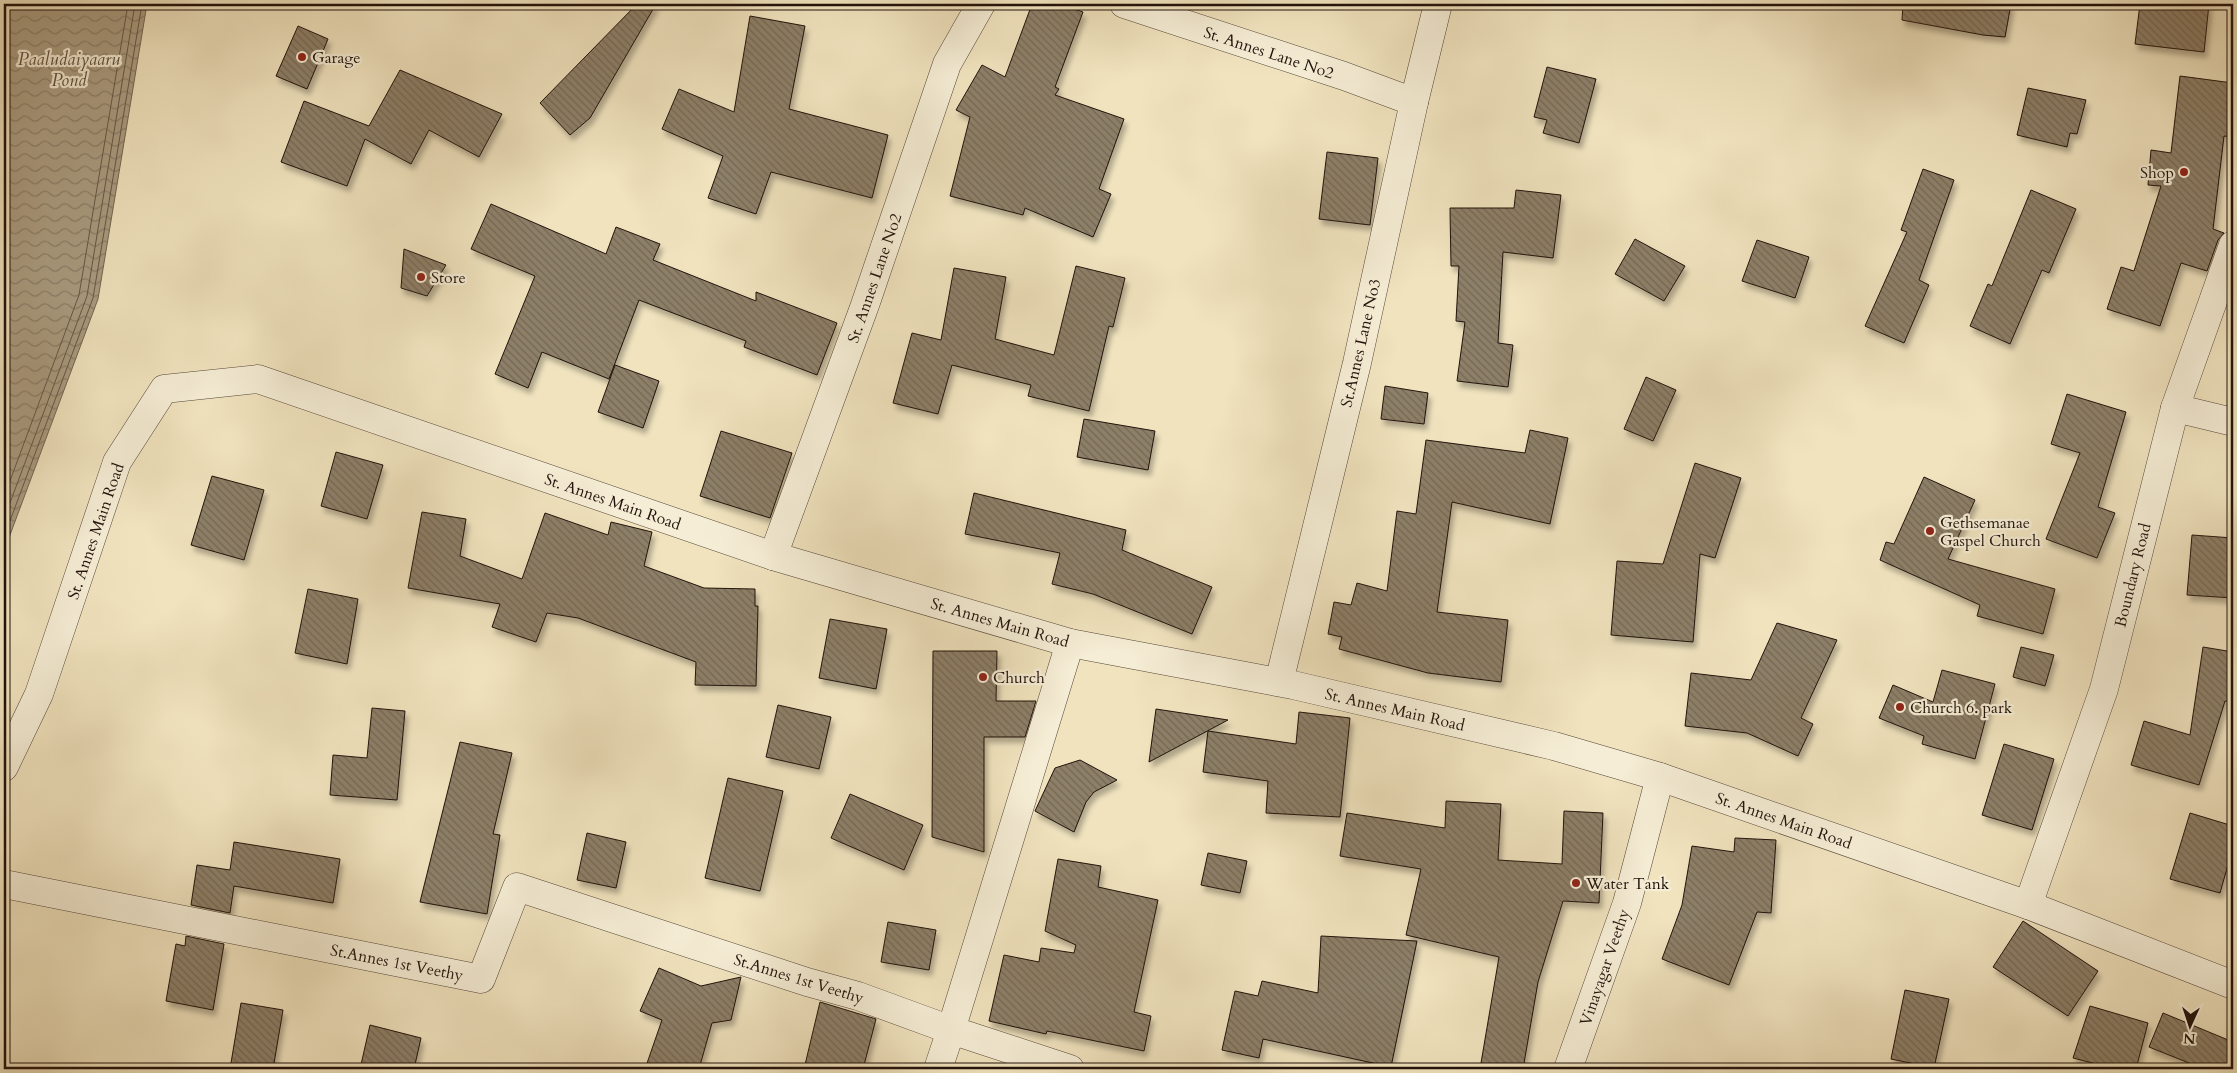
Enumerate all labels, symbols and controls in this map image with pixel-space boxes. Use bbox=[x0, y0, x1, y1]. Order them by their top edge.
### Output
street label: St. Annes Lane No2 bbox=[1201, 22, 1337, 84]
water label: Paaludaiyaaru Pond bbox=[18, 47, 120, 93]
place label: Garage bbox=[312, 47, 361, 69]
marker: Garage bbox=[296, 51, 308, 63]
place label: Shop bbox=[2140, 162, 2174, 184]
marker: Shop bbox=[2178, 166, 2190, 178]
street label: St. Annes Lane No2 bbox=[842, 211, 907, 346]
place label: Store bbox=[431, 267, 466, 289]
marker: Store bbox=[415, 271, 427, 283]
street label: St.Annes Lane No3 bbox=[1335, 277, 1386, 410]
street label: St. Annes Main Road bbox=[62, 460, 130, 602]
street label: St. Annes Main Road bbox=[542, 468, 684, 536]
place label: Gethsemanae Gaspel Church bbox=[1940, 512, 2041, 552]
street label: Boundary Road bbox=[2109, 520, 2157, 630]
marker: Gethsemanae Gaspel Church bbox=[1924, 525, 1936, 537]
street label: St. Annes Main Road bbox=[928, 593, 1072, 653]
place label: Church bbox=[993, 667, 1045, 689]
marker: Church bbox=[977, 671, 989, 683]
street label: St. Annes Main Road bbox=[1323, 683, 1467, 737]
place label: Church 6. park bbox=[1910, 697, 2013, 719]
marker: Church 6. park bbox=[1894, 701, 1906, 713]
street label: St. Annes Main Road bbox=[1713, 787, 1855, 855]
place label: Water Tank bbox=[1585, 873, 1670, 895]
marker: Water Tank bbox=[1570, 877, 1582, 889]
street label: Vinayagar Veethy bbox=[1575, 905, 1635, 1029]
street label: St.Annes 1st Veethy bbox=[328, 939, 466, 987]
street label: St.Annes 1st Veethy bbox=[731, 949, 867, 1009]
north arrow bbox=[2164, 1000, 2214, 1050]
text: N bbox=[2183, 1029, 2196, 1048]

